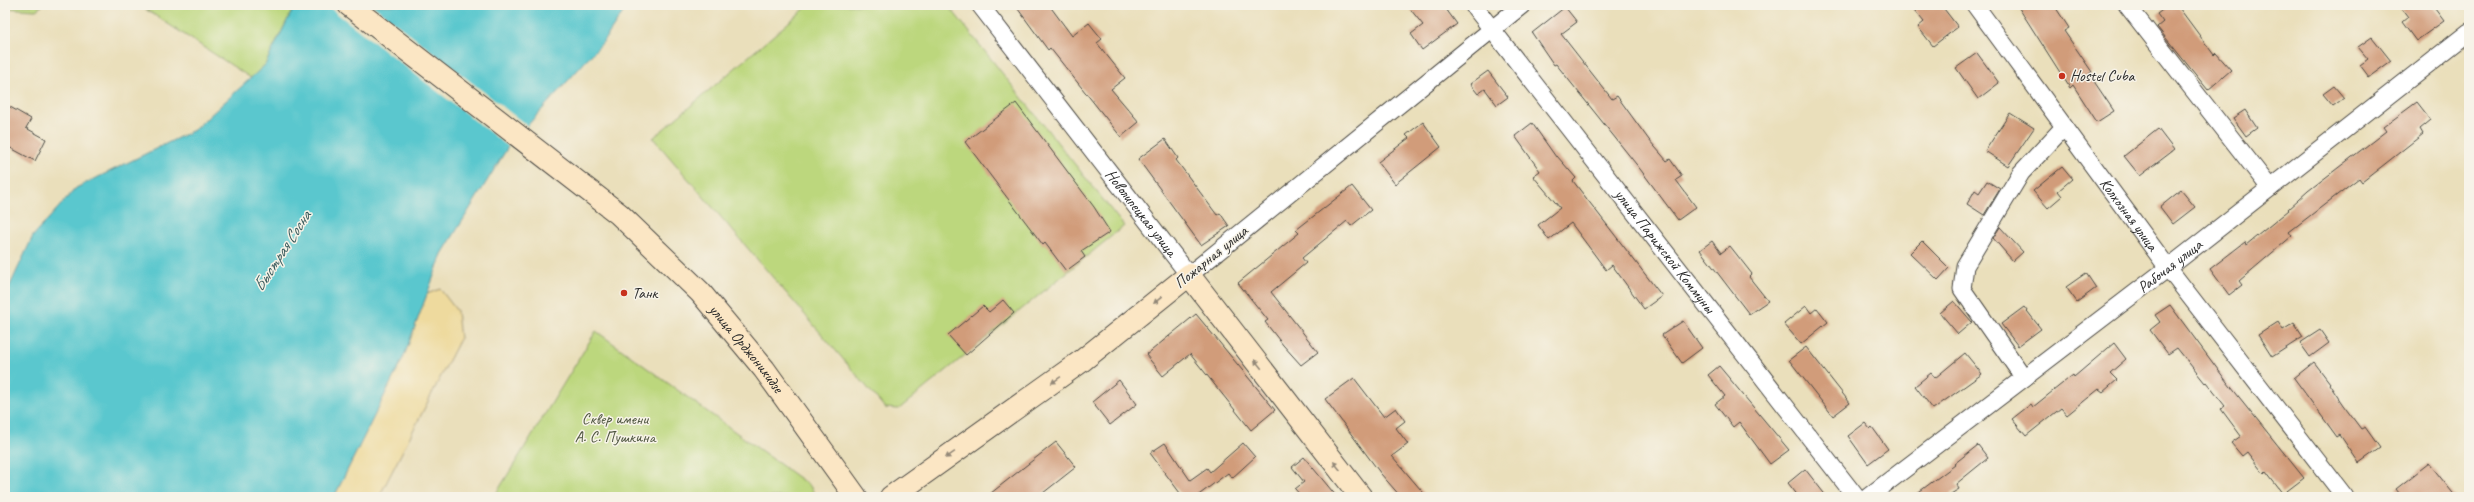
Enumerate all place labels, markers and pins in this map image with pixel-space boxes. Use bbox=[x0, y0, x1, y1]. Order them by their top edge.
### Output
place label: Hostel Cuba bbox=[2070, 66, 2135, 86]
marker: Hostel Cuba bbox=[2057, 71, 2067, 81]
place label: Танк bbox=[632, 283, 658, 303]
marker: Танк bbox=[619, 288, 629, 298]

